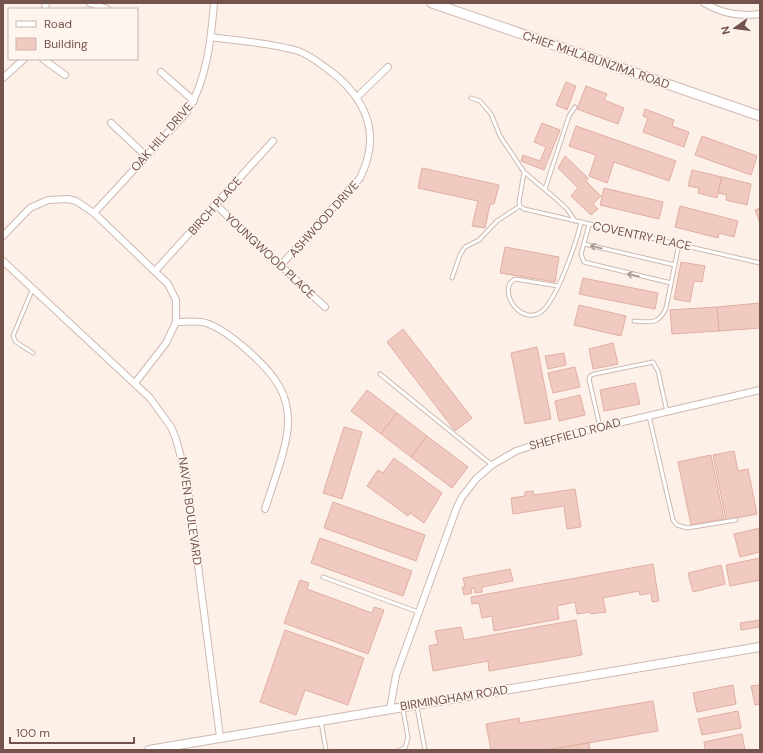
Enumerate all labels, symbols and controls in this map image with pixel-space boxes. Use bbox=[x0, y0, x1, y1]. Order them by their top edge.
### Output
legend bbox=[8, 8, 138, 60]
north arrow bbox=[715, 8, 755, 48]
text: Road bbox=[44, 16, 72, 32]
text: N bbox=[718, 25, 733, 36]
street label: CHIEF MHLABUNZIMA ROAD bbox=[520, 27, 672, 93]
text: Building bbox=[44, 36, 88, 52]
street label: OAK HILL DRIVE bbox=[128, 99, 197, 175]
street label: BIRCH PLACE bbox=[185, 173, 246, 239]
street label: ASHWOOD DRIVE bbox=[285, 177, 363, 261]
street label: YOUNGWOOD PLACE bbox=[221, 210, 319, 302]
street label: COVENTRY PLACE bbox=[591, 218, 693, 254]
one-way arrow bbox=[589, 242, 602, 250]
one-way arrow bbox=[627, 270, 640, 278]
street label: SHEFFIELD ROAD bbox=[527, 414, 623, 454]
street label: NAVEN BOULEVARD bbox=[174, 456, 206, 566]
street label: BIRMINGHAM ROAD bbox=[399, 682, 509, 714]
scale bar bbox=[10, 719, 134, 745]
text: 100 m bbox=[16, 725, 50, 741]

